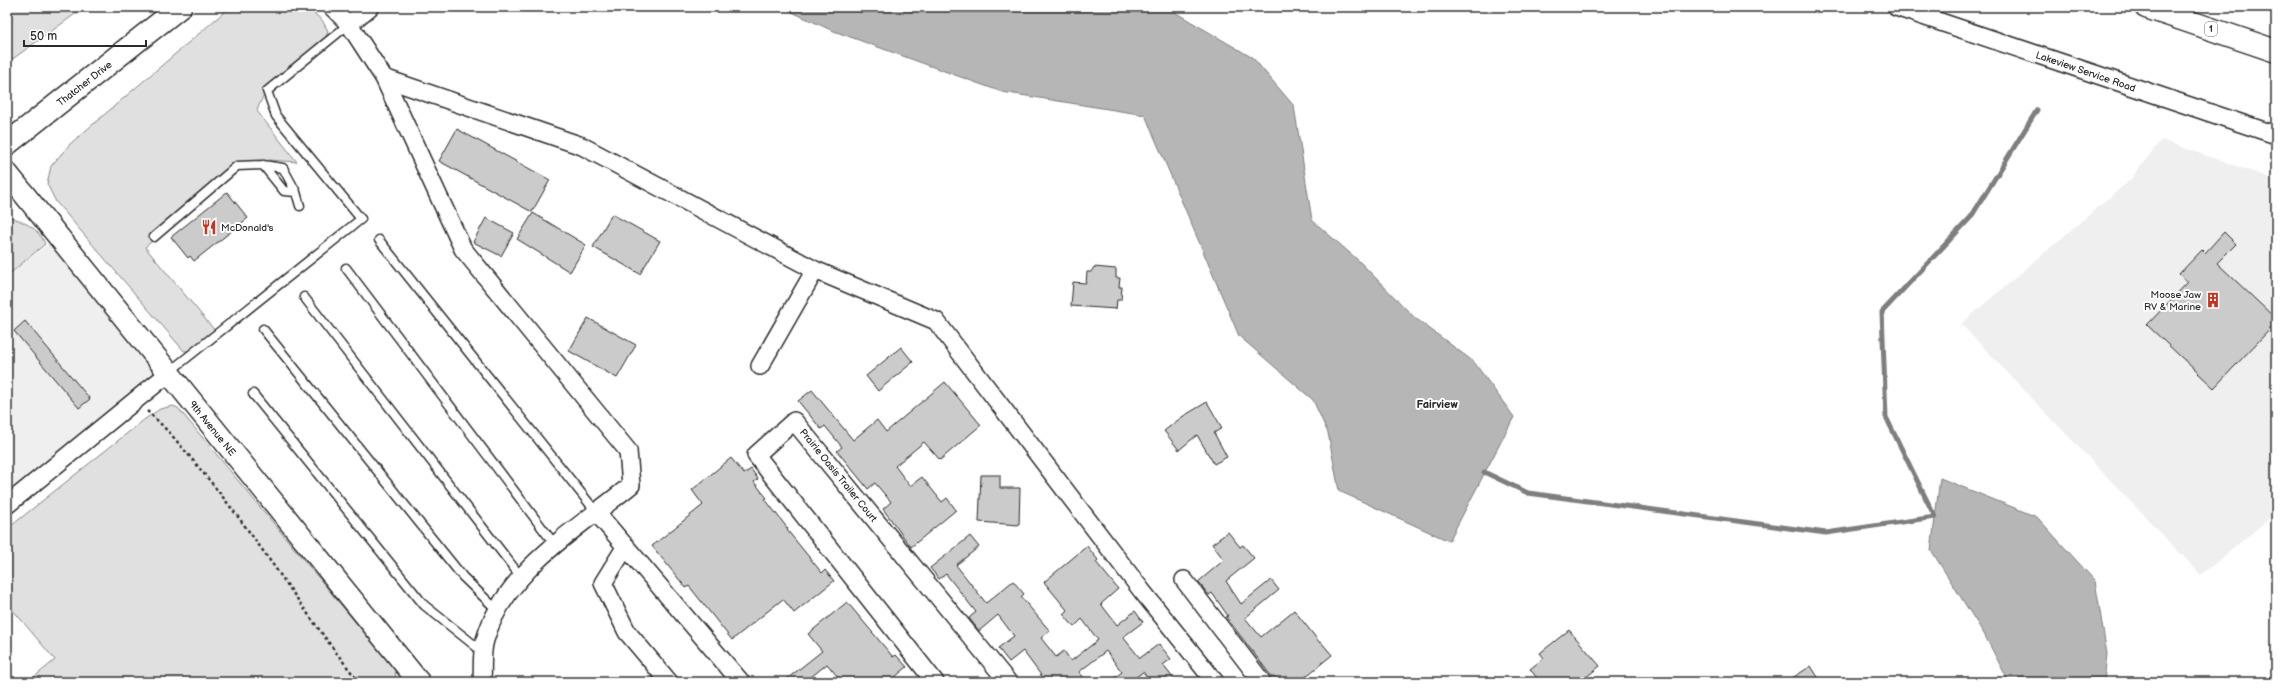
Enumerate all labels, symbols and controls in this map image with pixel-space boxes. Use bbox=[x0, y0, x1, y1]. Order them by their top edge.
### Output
scale bar bbox=[24, 22, 146, 48]
road number: 1 bbox=[2205, 22, 2217, 36]
text: 50 m bbox=[30, 29, 57, 44]
street label: Lakeview Service Road bbox=[2034, 49, 2137, 95]
street label: Thatcher Drive bbox=[55, 59, 114, 109]
restaurant icon: McDonald's bbox=[200, 218, 218, 236]
place label: McDonald's bbox=[221, 222, 274, 234]
place label: Moose Jaw RV & Marine bbox=[2144, 289, 2201, 313]
building icon: Moose Jaw RV & Marine bbox=[2204, 291, 2222, 309]
district label: Fairview bbox=[1416, 398, 1458, 411]
street label: 9th Avenue NE bbox=[186, 399, 238, 459]
street label: Prairie Oasis Trailer Court bbox=[797, 427, 880, 525]

